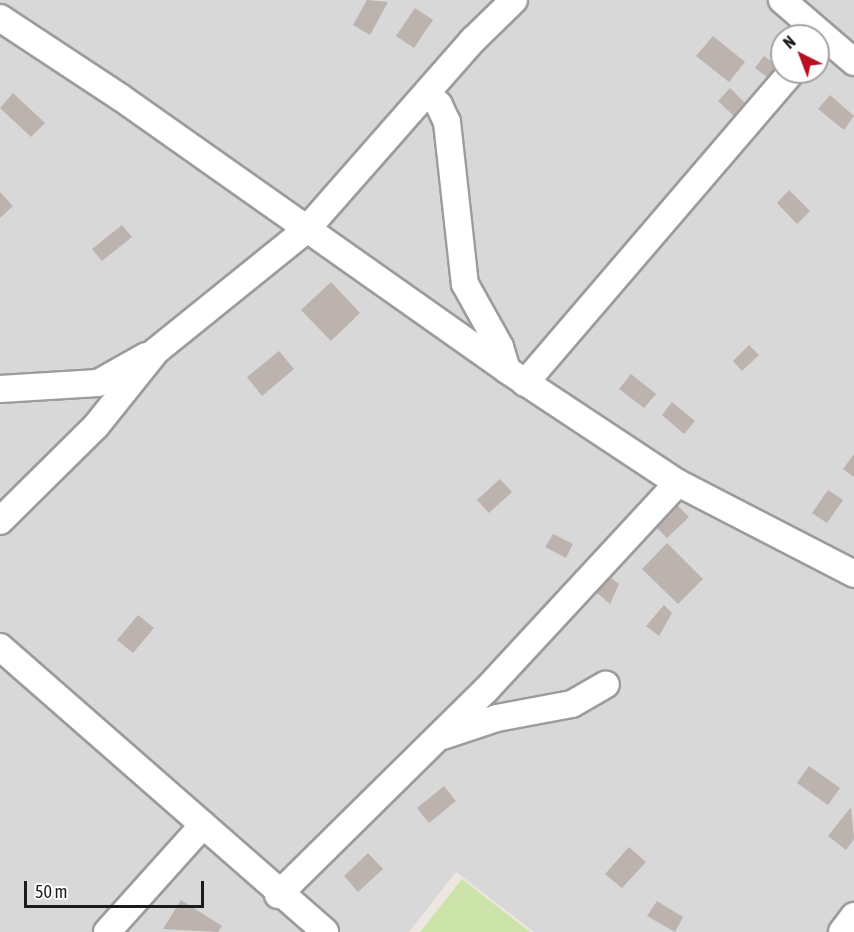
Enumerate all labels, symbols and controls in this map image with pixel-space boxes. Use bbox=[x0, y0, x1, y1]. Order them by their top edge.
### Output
north arrow bbox=[770, 24, 830, 84]
text: N bbox=[780, 32, 799, 52]
scale bar bbox=[27, 869, 207, 907]
text: 50 m bbox=[35, 881, 67, 902]

